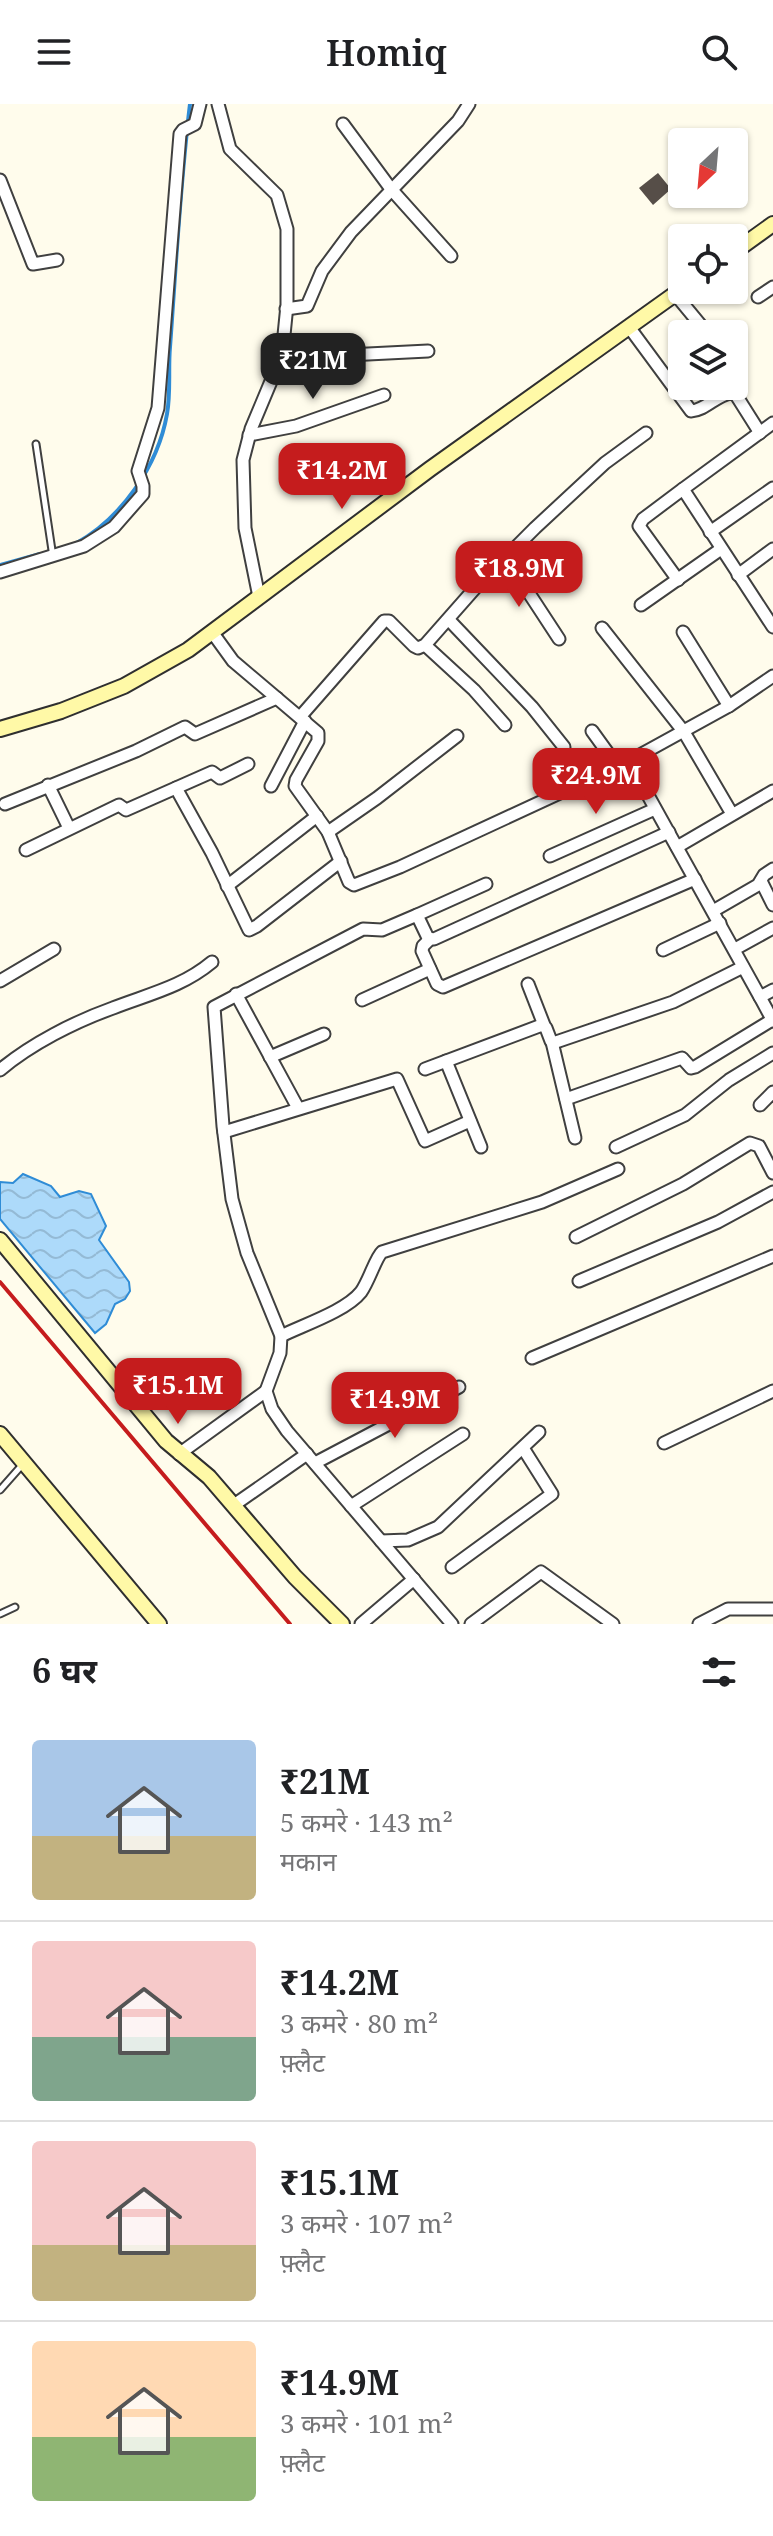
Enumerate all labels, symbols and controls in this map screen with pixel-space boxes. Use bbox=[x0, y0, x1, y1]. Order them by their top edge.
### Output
text: Homiq bbox=[326, 28, 447, 77]
icon: menu bbox=[32, 30, 76, 74]
icon: search bbox=[697, 30, 741, 74]
north arrow bbox=[668, 128, 748, 208]
map controls bbox=[668, 128, 748, 400]
button: locate bbox=[668, 224, 748, 304]
button: layers bbox=[668, 320, 748, 400]
pin: ₹21M bbox=[266, 333, 360, 401]
text: ₹21M bbox=[279, 341, 347, 377]
pin: ₹14.2M bbox=[277, 443, 407, 511]
text: ₹14.2M bbox=[296, 451, 388, 487]
pin: ₹18.9M bbox=[454, 541, 584, 609]
text: ₹18.9M bbox=[473, 549, 565, 585]
pin: ₹24.9M bbox=[531, 748, 661, 816]
text: ₹24.9M bbox=[550, 756, 642, 792]
pin: ₹15.1M bbox=[113, 1358, 243, 1426]
text: ₹15.1M bbox=[132, 1366, 224, 1402]
pin: ₹14.9M bbox=[330, 1372, 460, 1440]
text: ₹14.9M bbox=[349, 1380, 441, 1416]
text: 6 घर bbox=[32, 1647, 97, 1693]
icon: filters bbox=[697, 1650, 741, 1694]
text: ₹21M bbox=[280, 1758, 370, 1804]
icon: home bbox=[96, 1772, 192, 1868]
text: 5 कमरे · 143 m² bbox=[280, 1804, 453, 1840]
text: मकान bbox=[280, 1843, 337, 1879]
text: ₹14.2M bbox=[280, 1959, 399, 2005]
icon: home bbox=[96, 1973, 192, 2069]
text: 3 कमरे · 80 m² bbox=[280, 2005, 438, 2041]
text: फ़्लैट bbox=[280, 2044, 325, 2080]
text: ₹15.1M bbox=[280, 2159, 399, 2205]
icon: home bbox=[96, 2173, 192, 2269]
text: 3 कमरे · 107 m² bbox=[280, 2205, 453, 2241]
text: फ़्लैट bbox=[280, 2244, 325, 2280]
text: ₹14.9M bbox=[280, 2359, 399, 2405]
icon: home bbox=[96, 2373, 192, 2469]
text: 3 कमरे · 101 m² bbox=[280, 2405, 453, 2441]
text: फ़्लैट bbox=[280, 2444, 325, 2480]

